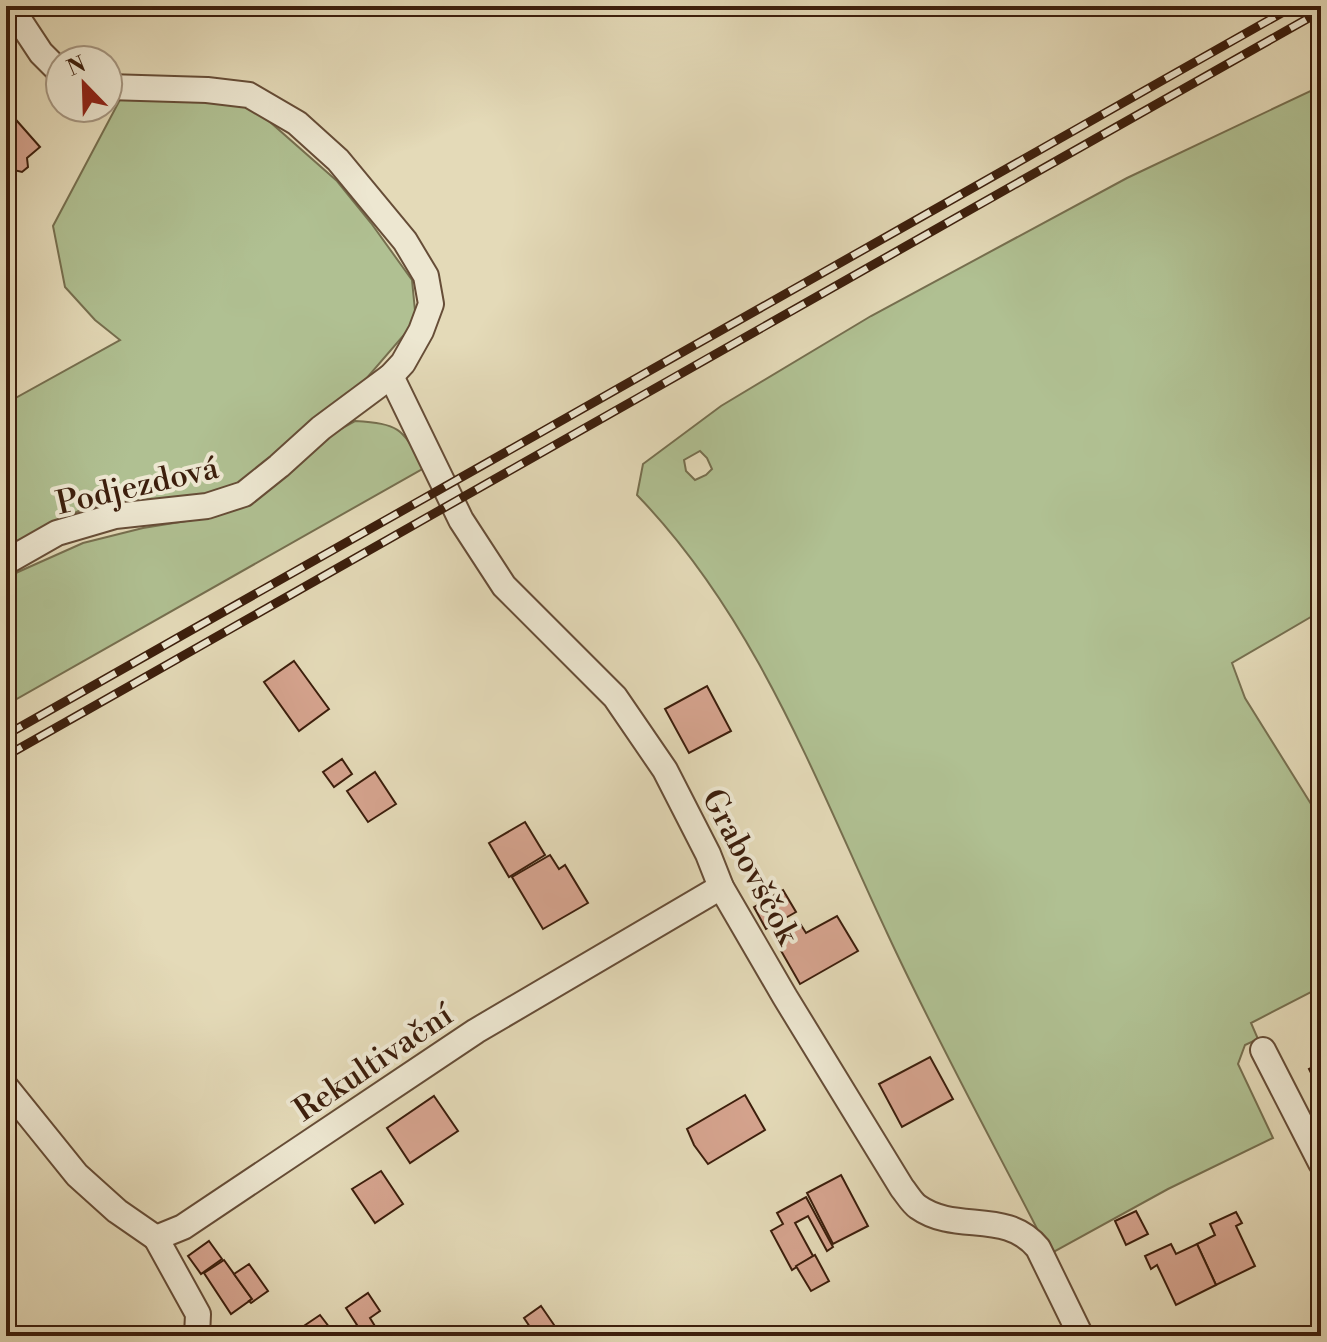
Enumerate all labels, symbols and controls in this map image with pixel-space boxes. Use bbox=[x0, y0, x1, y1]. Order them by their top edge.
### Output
north arrow bbox=[44, 44, 124, 124]
text: N bbox=[63, 51, 91, 83]
street label: Podjezdová bbox=[52, 448, 223, 524]
street label: Grabovščok bbox=[693, 782, 809, 953]
street label: Rekultivační bbox=[286, 994, 462, 1131]

